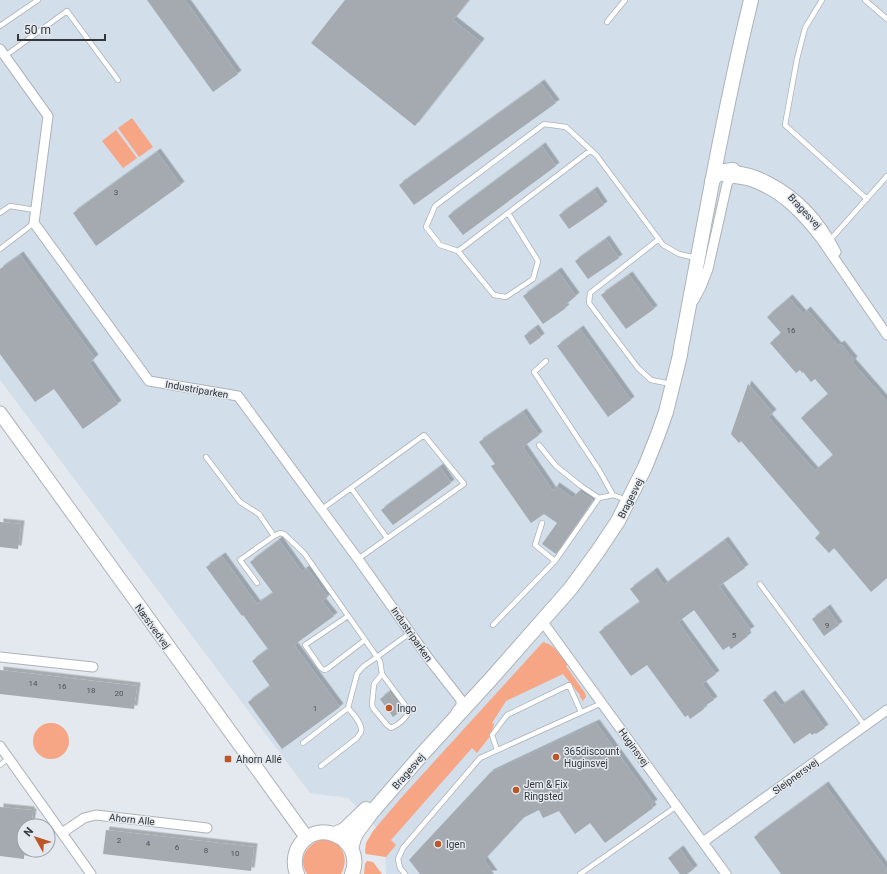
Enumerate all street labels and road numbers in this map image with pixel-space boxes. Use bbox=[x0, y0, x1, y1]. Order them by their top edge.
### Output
street label: Bragesvej bbox=[786, 192, 823, 231]
street label: Industriparken bbox=[164, 379, 229, 400]
street label: Bragesvej bbox=[616, 476, 645, 520]
street label: Næstvedvej bbox=[133, 602, 172, 651]
street label: Industriparken bbox=[389, 605, 434, 664]
street label: Huginsvej bbox=[616, 726, 651, 768]
street label: Bragesvej bbox=[390, 751, 427, 791]
street label: Sleipnersvej bbox=[770, 756, 820, 797]
street label: Ahorn Alle bbox=[109, 812, 155, 827]

